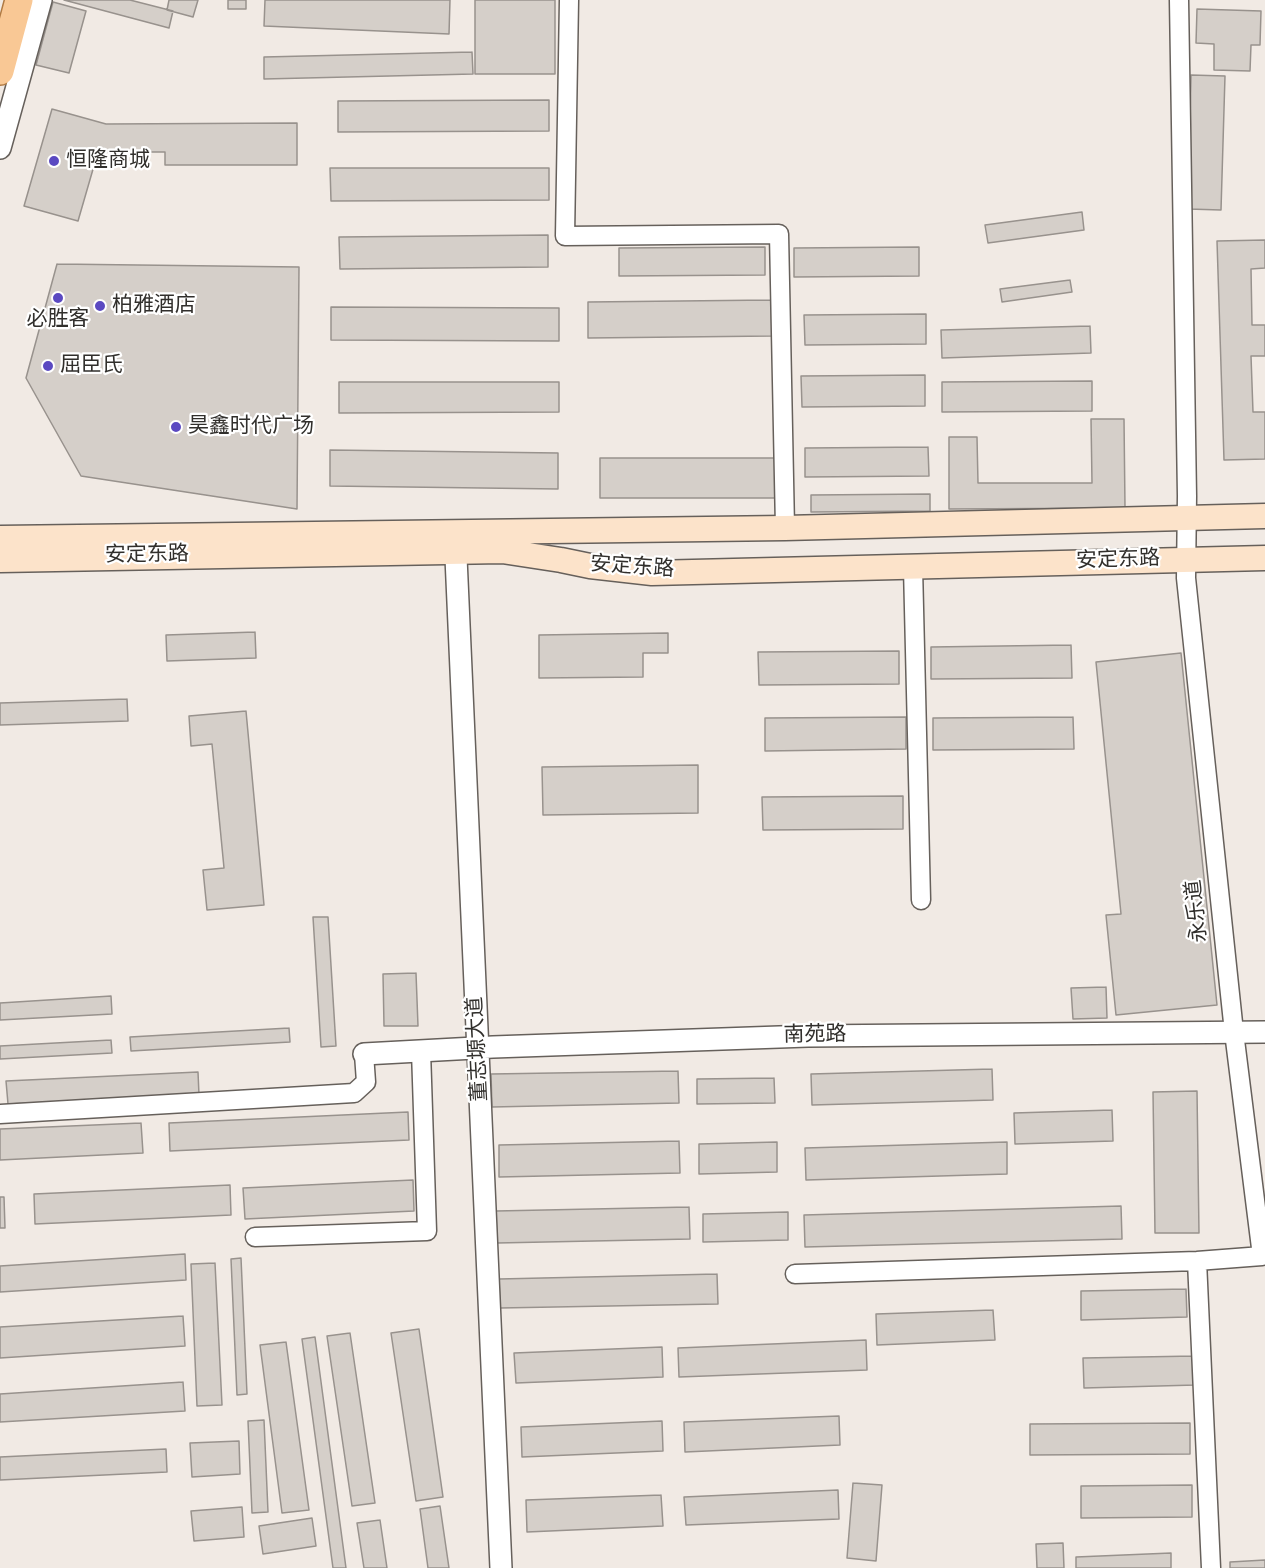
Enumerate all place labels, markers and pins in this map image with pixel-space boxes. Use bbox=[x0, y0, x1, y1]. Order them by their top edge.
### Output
place label: 恒隆商城 bbox=[66, 148, 150, 174]
marker: 恒隆商城 bbox=[47, 154, 61, 168]
marker: 必胜客 bbox=[51, 291, 65, 305]
place label: 柏雅酒店 bbox=[112, 293, 196, 319]
marker: 柏雅酒店 bbox=[93, 299, 107, 313]
place label: 必胜客 bbox=[27, 307, 89, 333]
place label: 屈臣氏 bbox=[60, 353, 123, 379]
marker: 屈臣氏 bbox=[41, 359, 55, 373]
place label: 昊鑫时代广场 bbox=[188, 414, 314, 440]
marker: 昊鑫时代广场 bbox=[169, 420, 183, 434]

